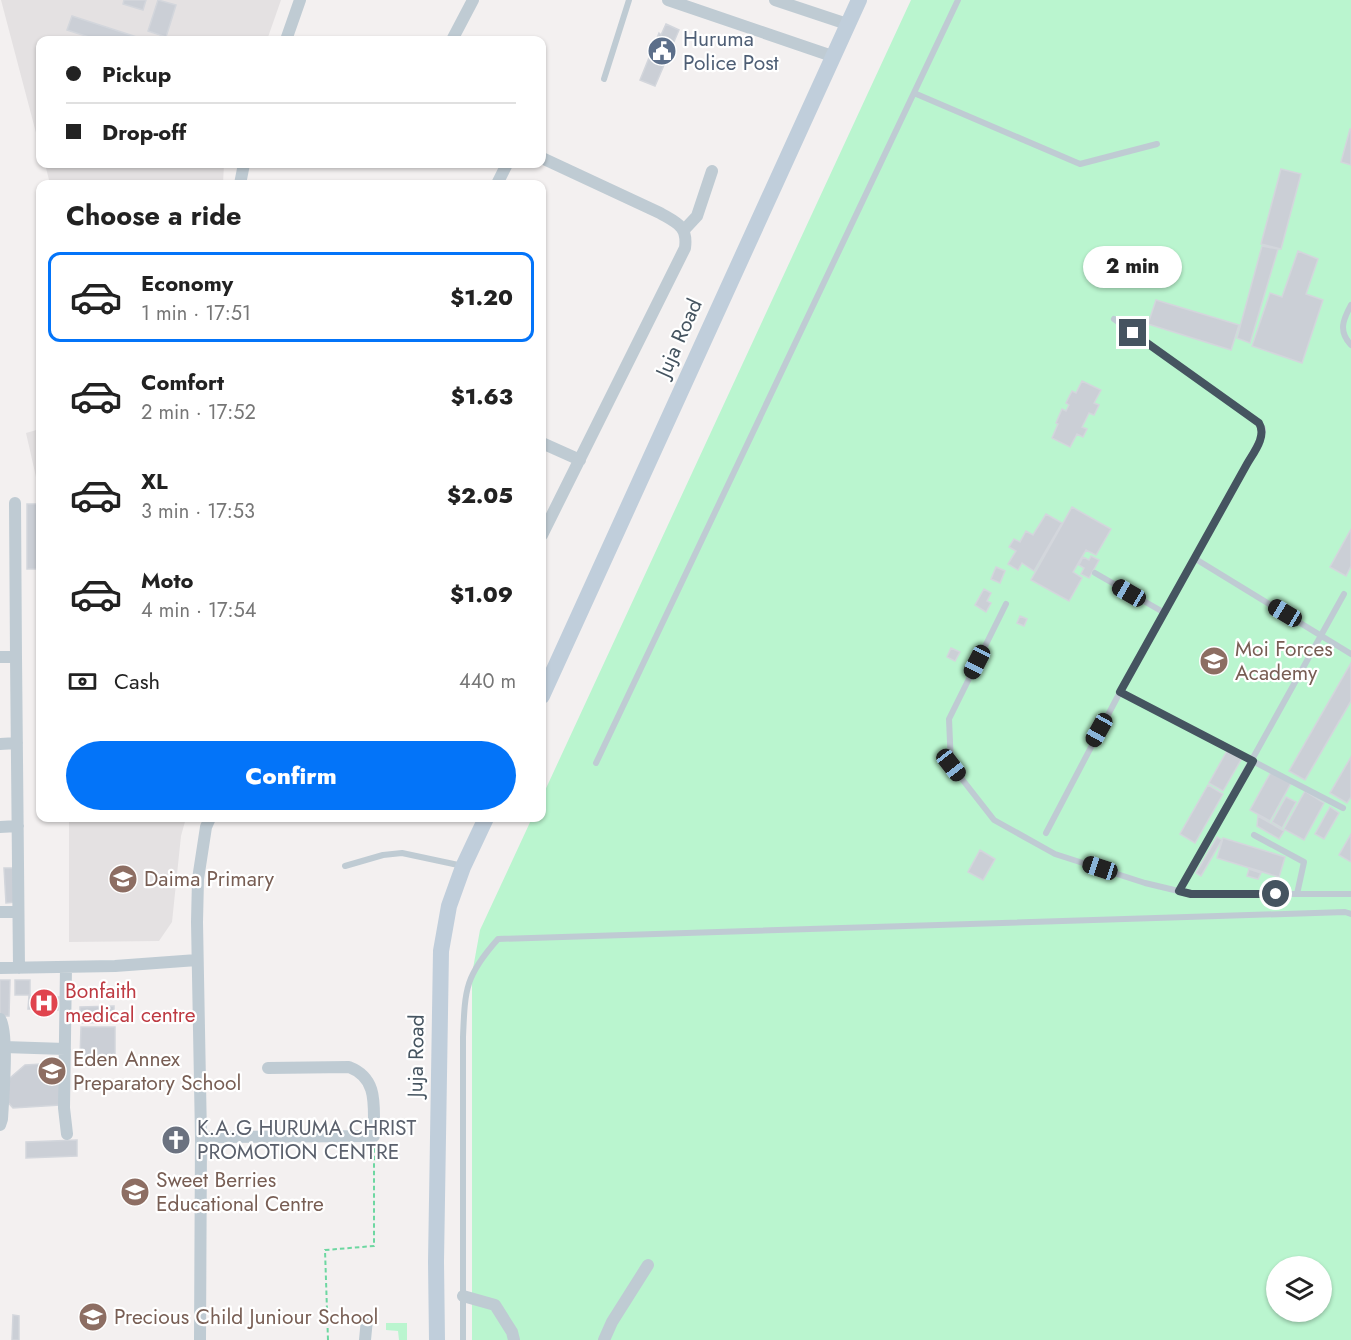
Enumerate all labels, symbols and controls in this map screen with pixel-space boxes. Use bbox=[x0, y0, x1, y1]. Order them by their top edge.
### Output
place label: Huruma Police Post bbox=[683, 24, 779, 78]
public building icon: Huruma Police Post bbox=[646, 35, 678, 67]
text: Pickup bbox=[102, 58, 171, 90]
text: Drop-off bbox=[102, 116, 186, 148]
text: Choose a ride bbox=[66, 196, 241, 235]
callout: 2 min bbox=[1084, 246, 1182, 288]
text: 2 min bbox=[1106, 252, 1159, 281]
text: Economy bbox=[141, 267, 233, 299]
icon: car bbox=[69, 270, 123, 324]
text: $1.20 bbox=[450, 281, 513, 313]
street label: Juja Road bbox=[647, 294, 710, 385]
text: 1 min · 17:51 bbox=[141, 299, 251, 328]
route end bbox=[1119, 319, 1146, 346]
text: Comfort bbox=[141, 366, 224, 398]
icon: car bbox=[69, 369, 123, 423]
text: $1.63 bbox=[451, 380, 513, 412]
text: 2 min · 17:52 bbox=[141, 398, 256, 427]
text: XL bbox=[141, 465, 168, 497]
icon: car bbox=[69, 468, 123, 522]
text: $2.05 bbox=[447, 479, 513, 511]
text: 3 min · 17:53 bbox=[141, 497, 255, 526]
text: Moto bbox=[141, 564, 194, 596]
icon: car bbox=[69, 567, 123, 621]
car bbox=[1109, 576, 1149, 610]
text: $1.09 bbox=[450, 578, 513, 610]
text: 4 min · 17:54 bbox=[141, 596, 256, 625]
car bbox=[1265, 596, 1305, 630]
place label: Moi Forces Academy bbox=[1235, 634, 1333, 688]
car bbox=[961, 642, 993, 682]
school or university icon: Moi Forces Academy bbox=[1198, 645, 1230, 677]
icon: cash bbox=[66, 665, 99, 698]
text: Cash bbox=[114, 665, 160, 697]
text: 440 m bbox=[459, 667, 516, 696]
car bbox=[1082, 710, 1116, 750]
button: Confirm bbox=[66, 741, 516, 810]
car bbox=[933, 745, 969, 785]
car bbox=[1080, 854, 1120, 882]
school or university icon: Daima Primary bbox=[107, 863, 139, 895]
place label: Daima Primary bbox=[144, 864, 275, 894]
route start bbox=[1262, 880, 1289, 907]
place label: Bonfaith medical centre bbox=[65, 976, 196, 1030]
hospital icon: Bonfaith medical centre bbox=[28, 987, 60, 1019]
street label: Juja Road bbox=[400, 1014, 432, 1101]
place label: Eden Annex Preparatory School bbox=[73, 1044, 241, 1098]
school or university icon: Eden Annex Preparatory School bbox=[36, 1055, 68, 1087]
place label: K.A.G HURUMA CHRIST PROMOTION CENTRE bbox=[197, 1113, 417, 1167]
church icon: K.A.G HURUMA CHRIST PROMOTION CENTRE bbox=[160, 1124, 192, 1156]
place label: Sweet Berries Educational Centre bbox=[156, 1165, 324, 1219]
school or university icon: Sweet Berries Educational Centre bbox=[119, 1176, 151, 1208]
map controls bbox=[1266, 1256, 1332, 1322]
button: layers bbox=[1266, 1256, 1332, 1322]
school or university icon: Precious Child Juniour School bbox=[77, 1301, 109, 1333]
place label: Precious Child Juniour School bbox=[114, 1302, 378, 1332]

